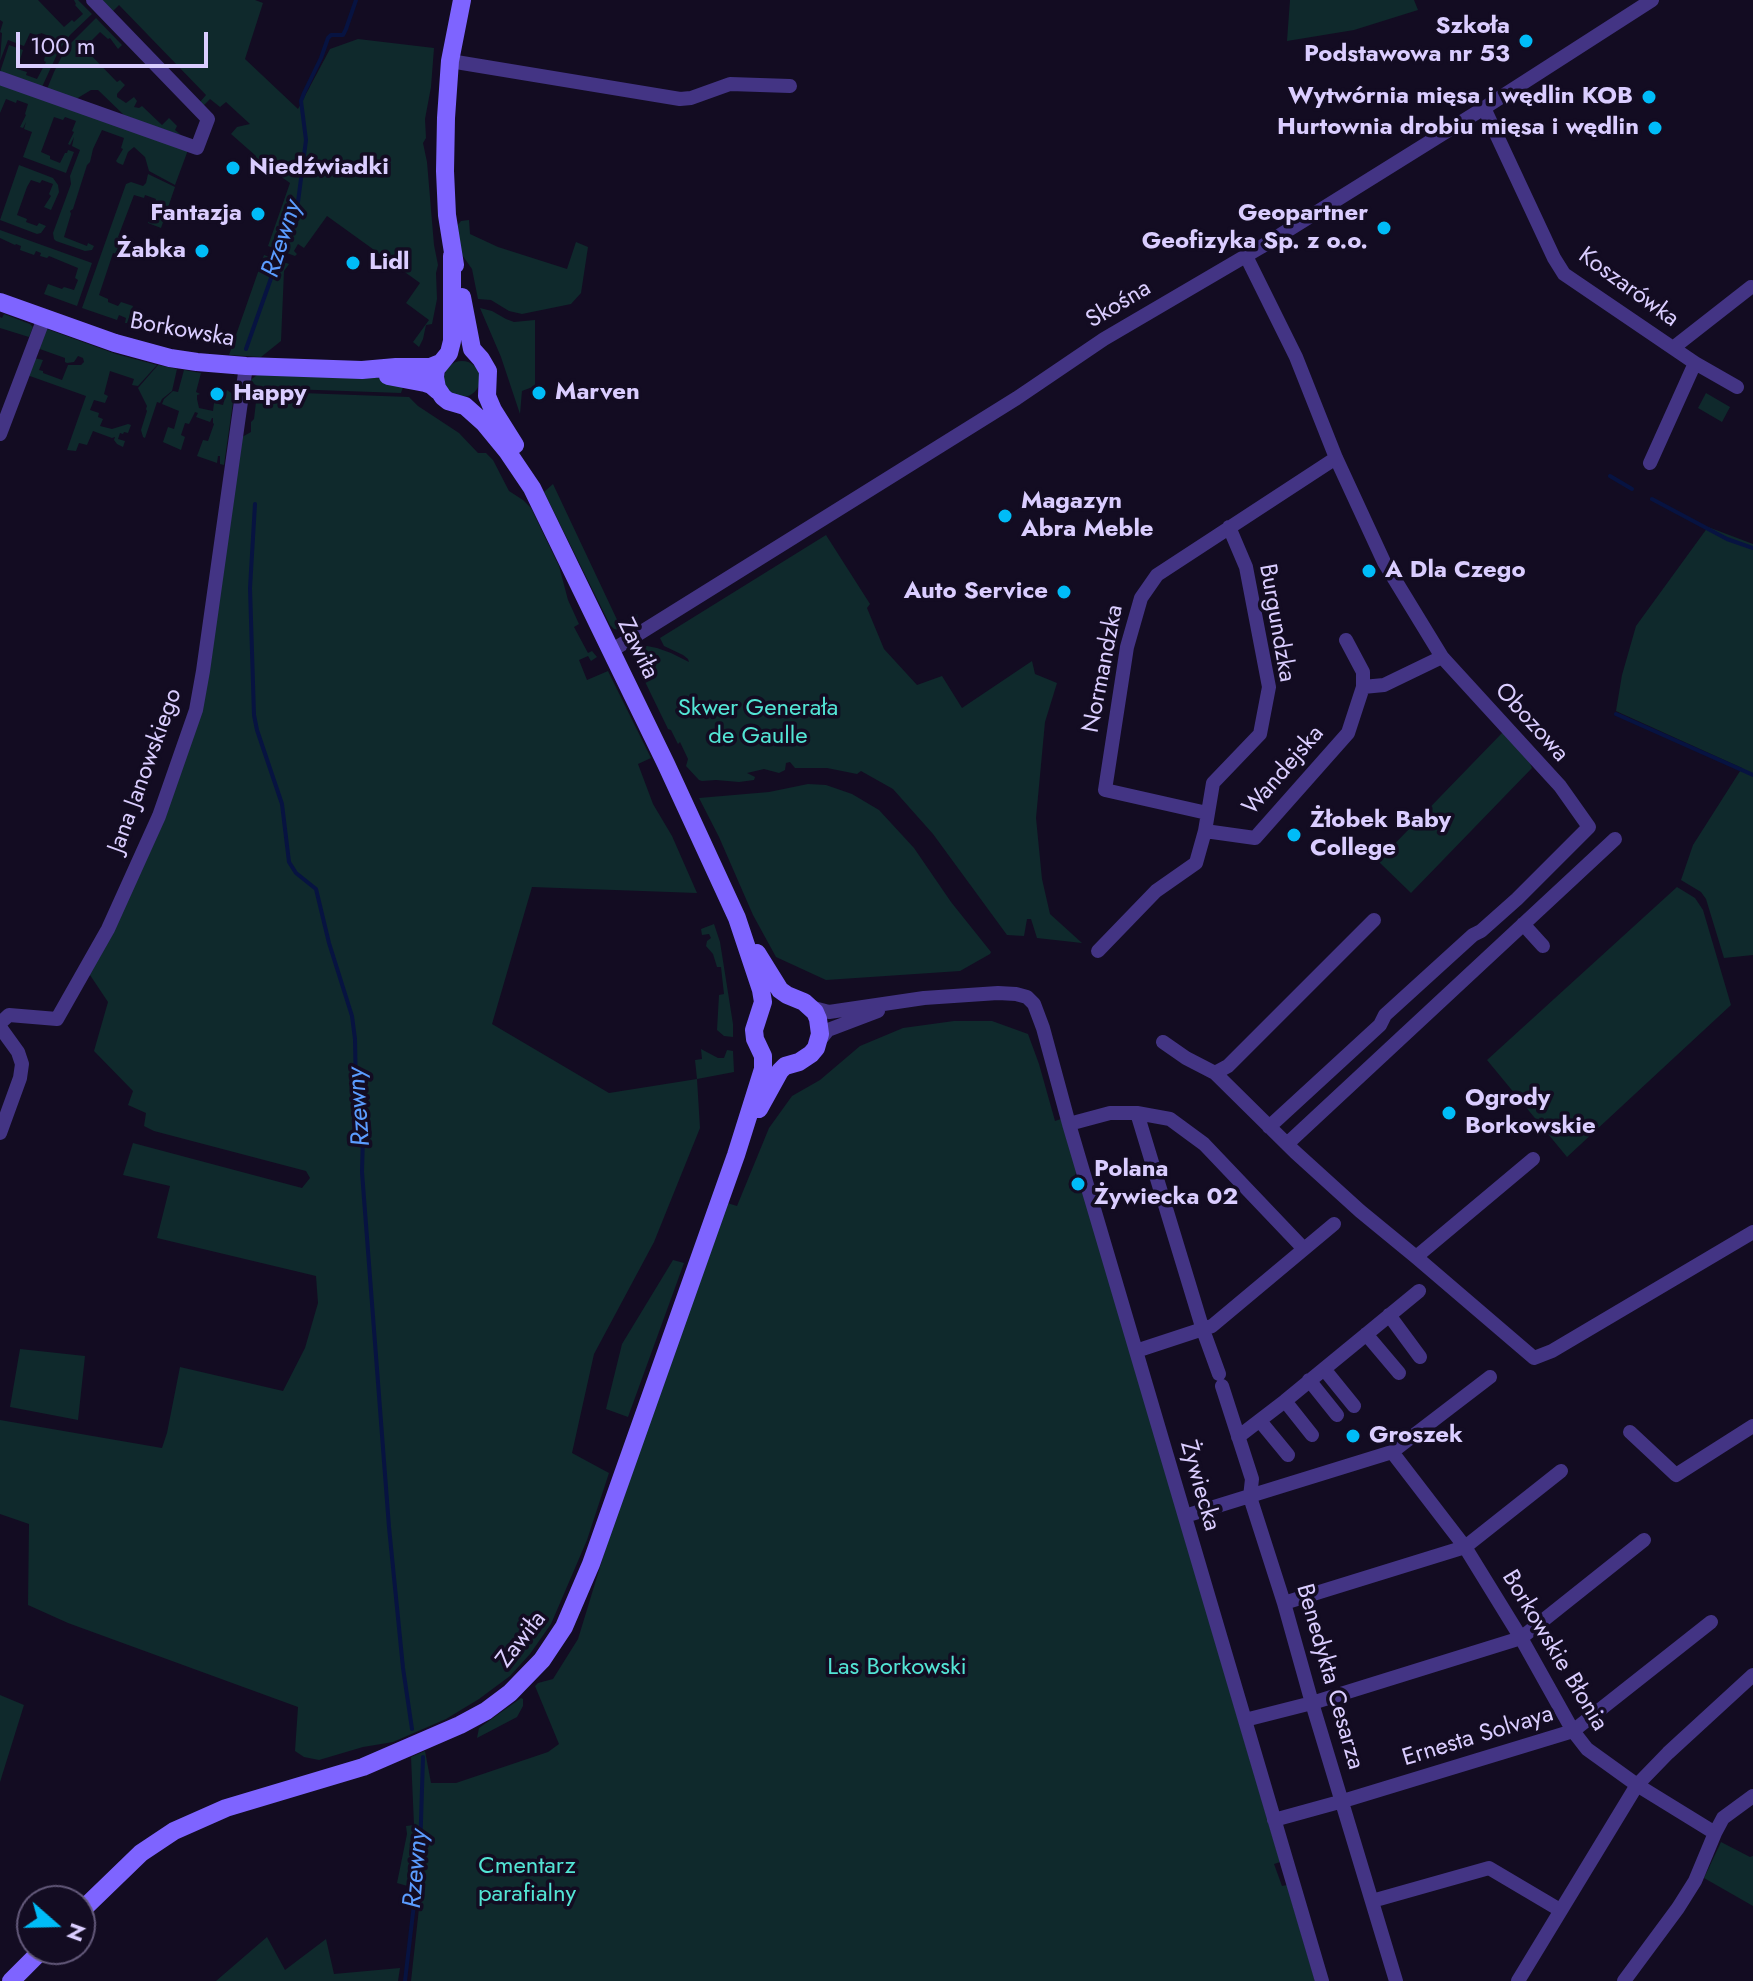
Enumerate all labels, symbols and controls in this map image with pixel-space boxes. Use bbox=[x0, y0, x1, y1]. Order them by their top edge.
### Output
place label: Szkoła Podstawowa nr 53 bbox=[1304, 13, 1510, 69]
scale bar bbox=[20, 16, 212, 66]
text: 100 m bbox=[30, 28, 96, 63]
marker: Szkoła Podstawowa nr 53 bbox=[1517, 32, 1535, 50]
place label: Wytwórnia mięsa i wędlin KOB bbox=[1288, 83, 1633, 111]
marker: Wytwórnia mięsa i wędlin KOB bbox=[1640, 88, 1658, 106]
place label: Hurtownia drobiu mięsa i wędlin bbox=[1277, 114, 1639, 142]
marker: Hurtownia drobiu mięsa i wędlin bbox=[1646, 119, 1664, 137]
place label: Niedźwiadki bbox=[249, 154, 389, 182]
marker: Niedźwiadki bbox=[224, 159, 242, 177]
water label: Rzewny bbox=[256, 196, 310, 282]
place label: Fantazja bbox=[150, 200, 242, 228]
place label: Geopartner Geofizyka Sp. z o.o. bbox=[1142, 200, 1368, 256]
marker: Fantazja bbox=[249, 205, 267, 223]
marker: Geopartner Geofizyka Sp. z o.o. bbox=[1375, 219, 1393, 237]
place label: Żabka bbox=[117, 237, 186, 265]
marker: Żabka bbox=[193, 242, 211, 260]
street label: Koszarówka bbox=[1572, 242, 1684, 334]
place label: Lidl bbox=[369, 249, 410, 277]
marker: Lidl bbox=[344, 254, 362, 272]
street label: Skośna bbox=[1081, 275, 1157, 335]
street label: Borkowska bbox=[127, 308, 237, 354]
place label: Marven bbox=[555, 379, 640, 407]
place label: Happy bbox=[233, 380, 307, 408]
marker: Marven bbox=[530, 384, 548, 402]
marker: Happy bbox=[208, 385, 226, 403]
place label: Magazyn Abra Meble bbox=[1021, 488, 1154, 544]
marker: Magazyn Abra Meble bbox=[996, 507, 1014, 525]
place label: A Dla Czego bbox=[1385, 557, 1526, 585]
street label: Burgundzka bbox=[1251, 562, 1301, 684]
marker: A Dla Czego bbox=[1360, 562, 1378, 580]
place label: Auto Service bbox=[904, 578, 1048, 606]
marker: Auto Service bbox=[1055, 583, 1073, 601]
street label: Normandzka bbox=[1077, 603, 1131, 735]
street label: Zawiła bbox=[610, 614, 664, 684]
street label: Obozowa bbox=[1488, 677, 1574, 769]
street label: Jana Janowskiego bbox=[103, 685, 189, 857]
park label: Skwer Generała de Gaulle bbox=[678, 695, 838, 751]
street label: Wandejska bbox=[1237, 720, 1331, 822]
place label: Żłobek Baby College bbox=[1310, 807, 1451, 863]
marker: Żłobek Baby College bbox=[1285, 826, 1303, 844]
water label: Rzewny bbox=[342, 1066, 378, 1148]
place label: Ogrody Borkowskie bbox=[1465, 1085, 1596, 1141]
marker: Ogrody Borkowskie bbox=[1440, 1104, 1458, 1122]
place label: Polana Żywiecka 02 bbox=[1094, 1156, 1238, 1212]
marker: Polana Żywiecka 02 bbox=[1069, 1175, 1087, 1193]
place label: Groszek bbox=[1369, 1422, 1463, 1450]
marker: Groszek bbox=[1344, 1427, 1362, 1445]
street label: Żywiecka bbox=[1172, 1437, 1226, 1535]
street label: Borkowskie Błonia bbox=[1495, 1565, 1613, 1737]
street label: Benedykta Cesarza bbox=[1289, 1581, 1369, 1773]
street label: Zawiła bbox=[491, 1606, 553, 1674]
park label: Las Borkowski bbox=[827, 1654, 967, 1682]
street label: Ernesta Solvaya bbox=[1399, 1700, 1557, 1774]
water label: Rzewny bbox=[398, 1828, 436, 1910]
park label: Cmentarz parafialny bbox=[478, 1853, 576, 1909]
north arrow bbox=[16, 1885, 96, 1965]
text: N bbox=[59, 1919, 95, 1946]

